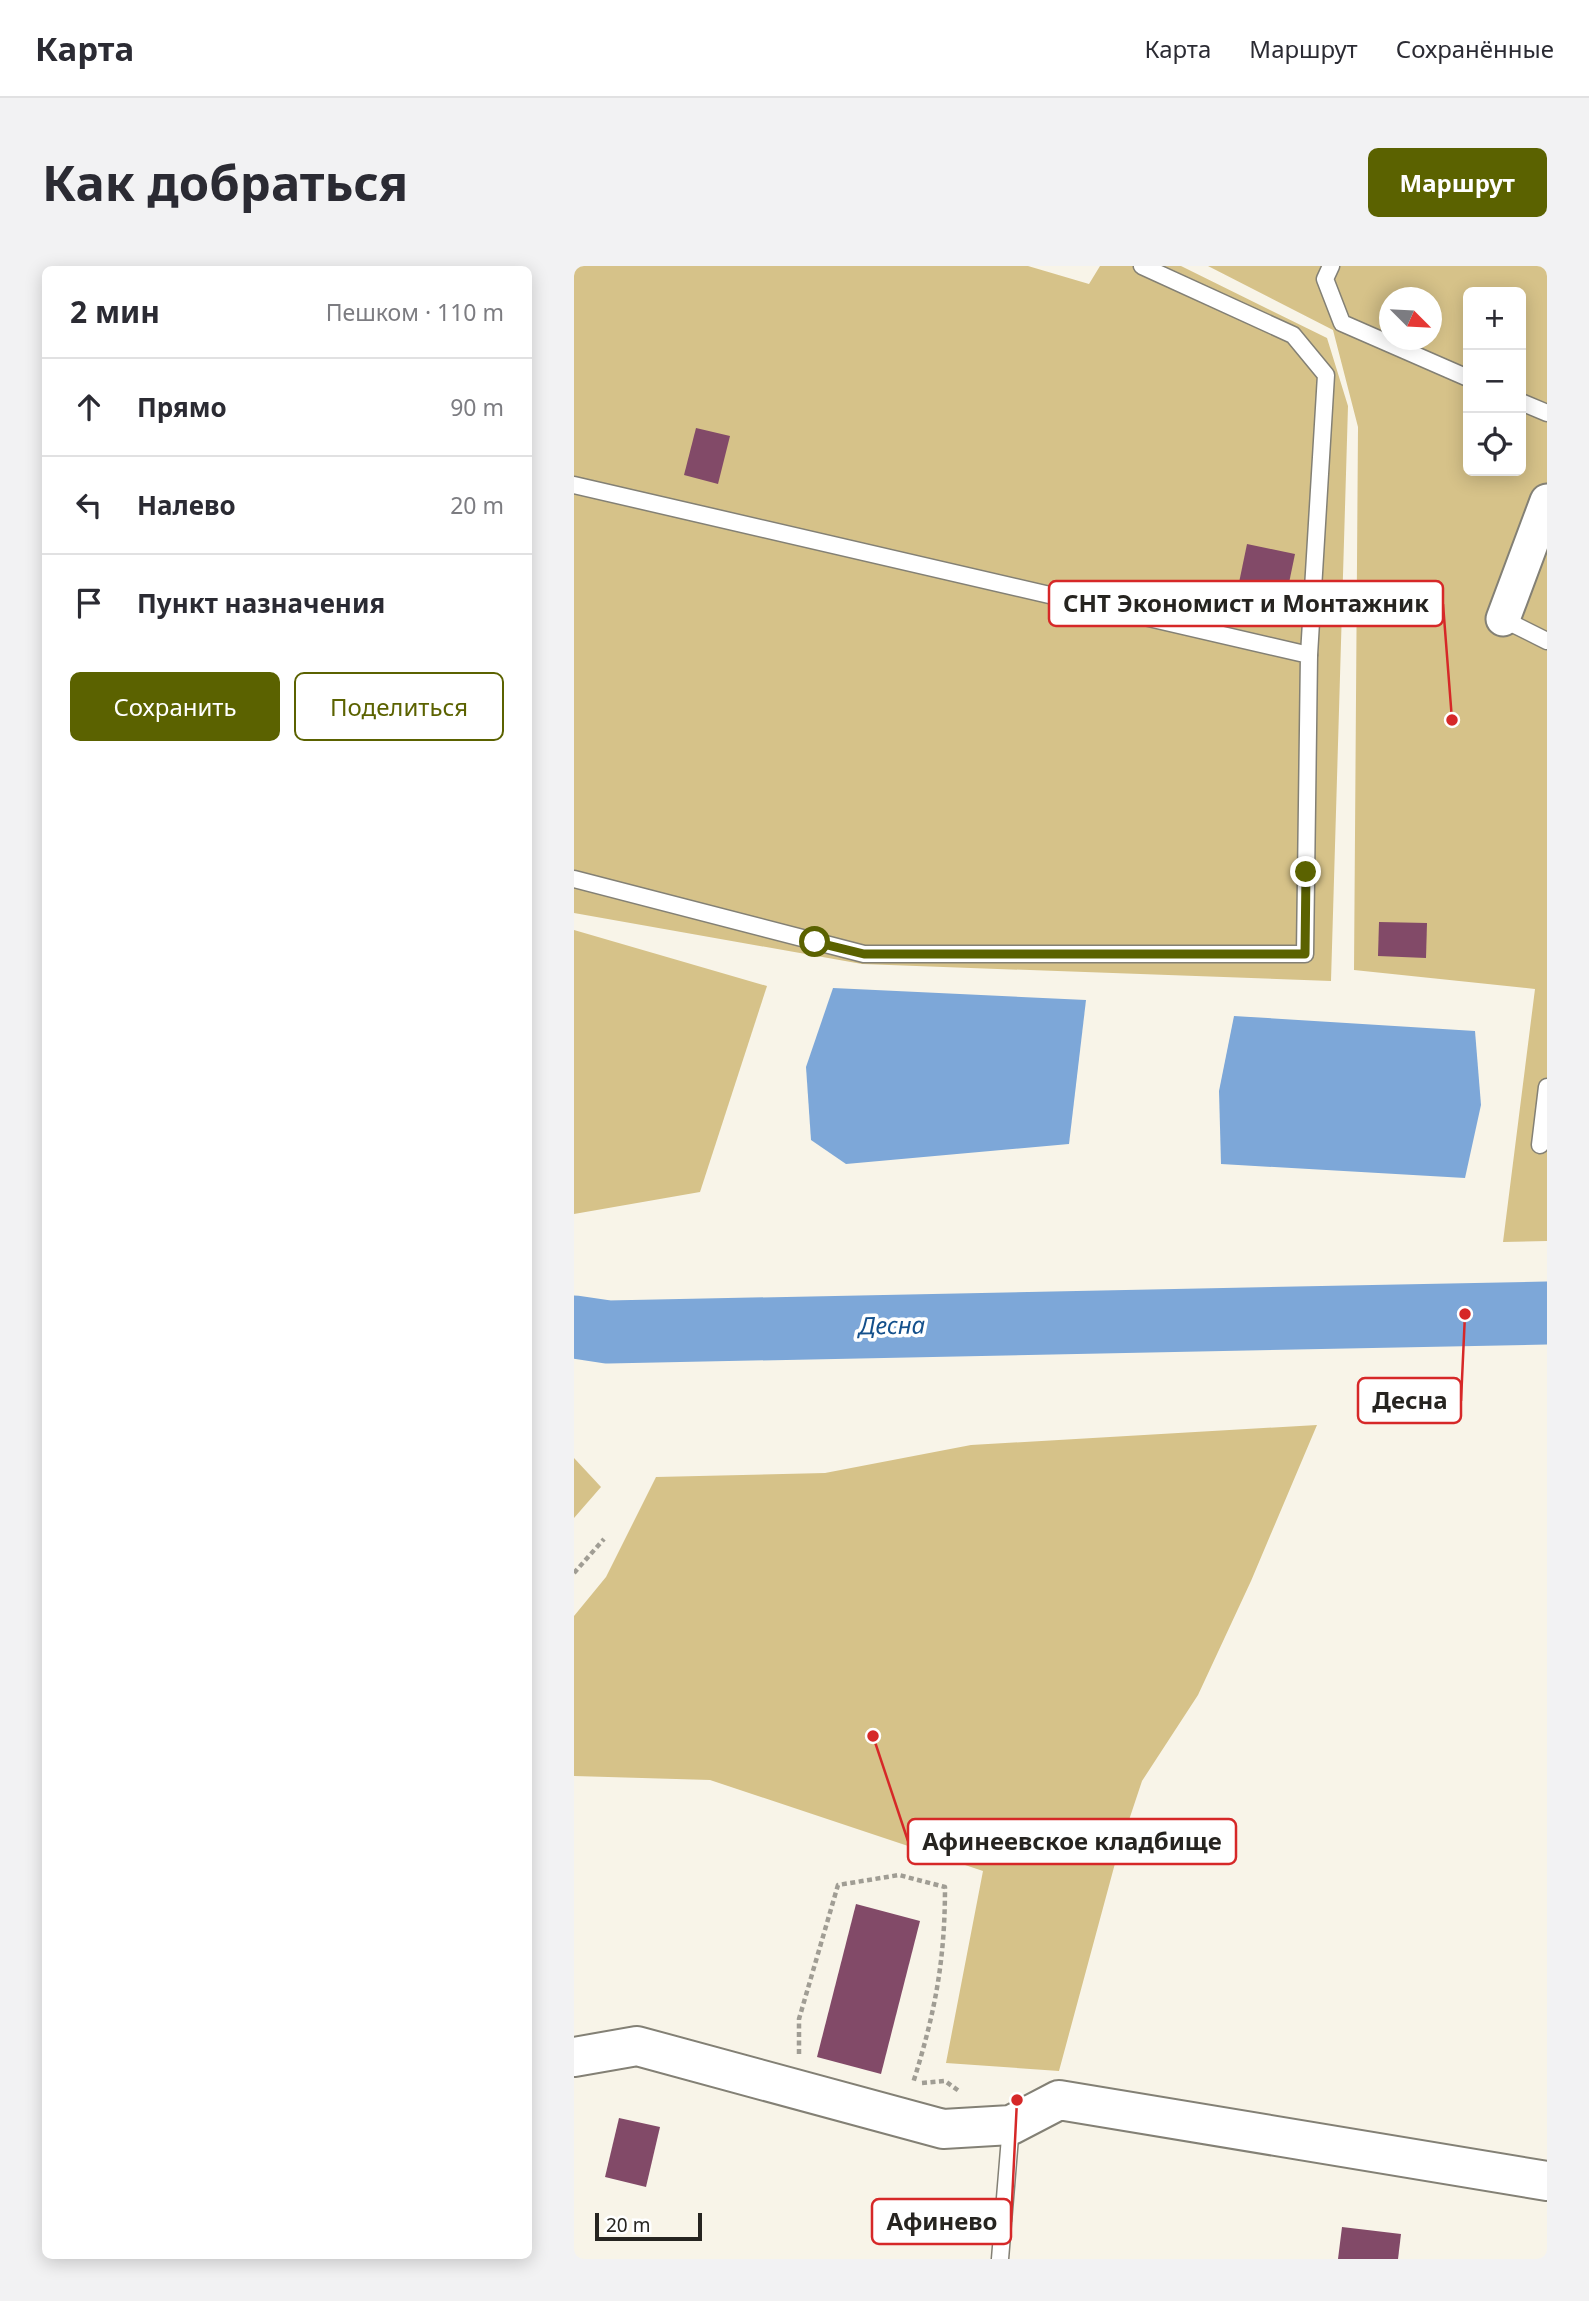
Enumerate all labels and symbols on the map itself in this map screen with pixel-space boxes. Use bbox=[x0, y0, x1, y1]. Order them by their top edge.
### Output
north arrow bbox=[1379, 287, 1442, 350]
callout: СНТ Экономист и Монтажник bbox=[1049, 581, 1443, 626]
text: СНТ Экономист и Монтажник bbox=[1063, 586, 1429, 619]
route end bbox=[1290, 856, 1321, 887]
route start bbox=[799, 926, 830, 957]
water label: Десна bbox=[855, 1307, 926, 1342]
callout: Десна bbox=[1358, 1378, 1461, 1423]
text: Десна bbox=[1372, 1383, 1448, 1416]
callout: Афинеевское кладбище bbox=[908, 1819, 1236, 1864]
text: Афинеевское кладбище bbox=[922, 1824, 1222, 1857]
callout: Афинево bbox=[872, 2199, 1011, 2244]
text: Афинево bbox=[887, 2204, 997, 2237]
scale bar bbox=[595, 2210, 702, 2242]

